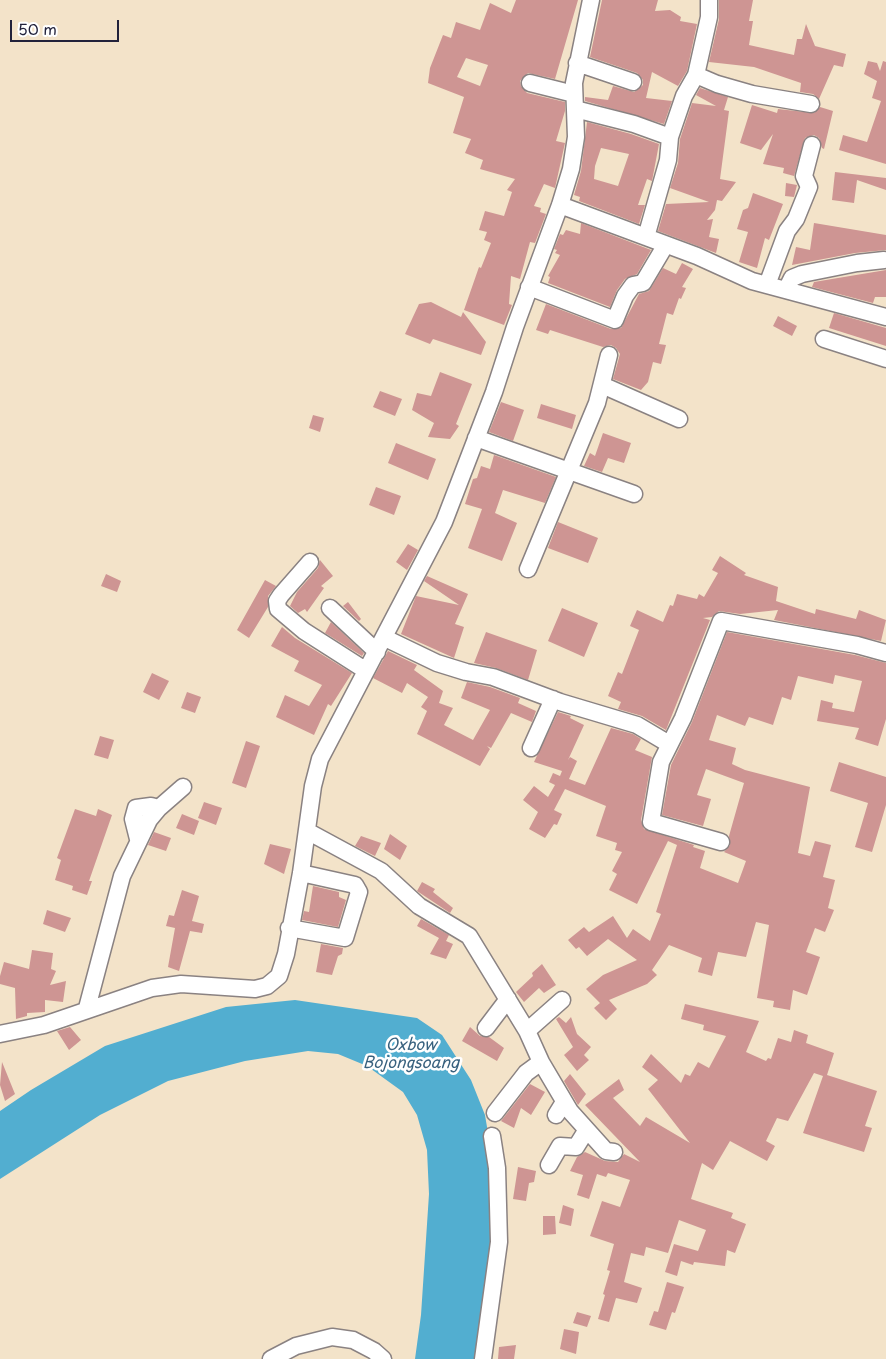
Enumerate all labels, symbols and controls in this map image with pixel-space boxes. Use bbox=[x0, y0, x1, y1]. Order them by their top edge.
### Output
scale bar bbox=[12, 10, 121, 42]
text: 50 m bbox=[18, 17, 57, 40]
water label: Oxbow Bojongsoang bbox=[363, 1036, 459, 1074]

